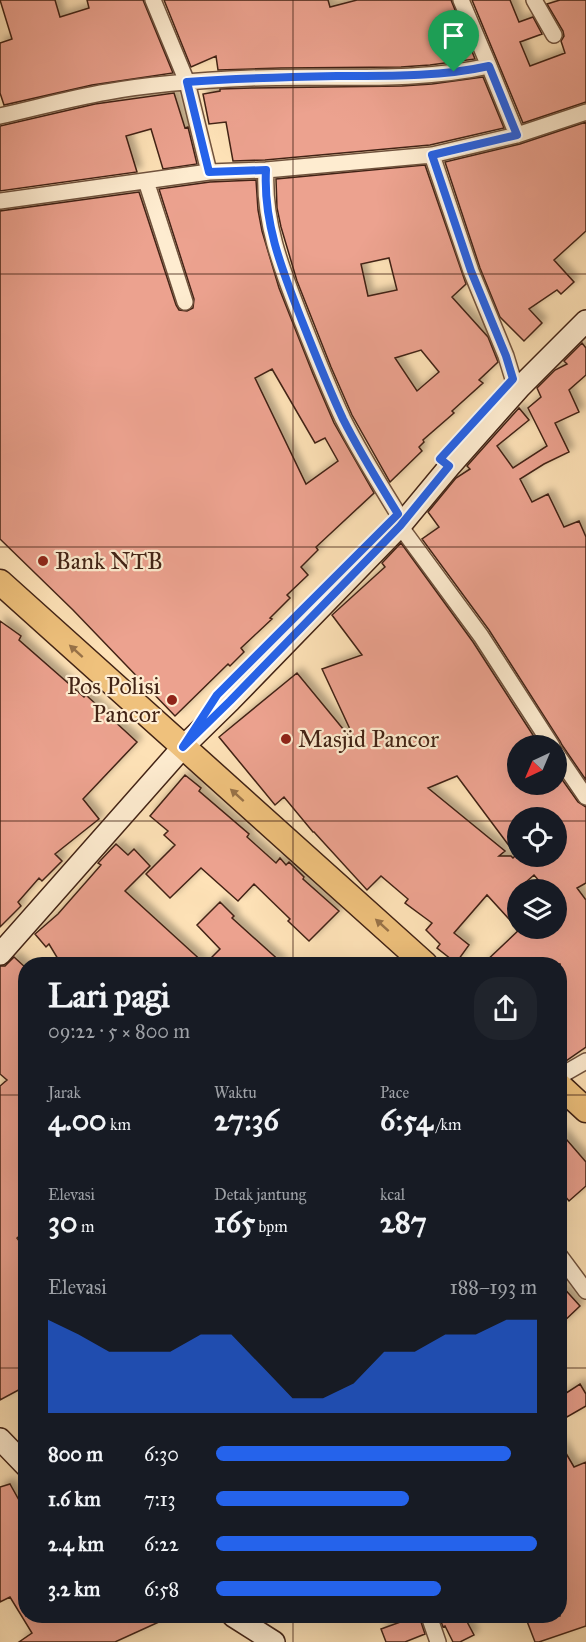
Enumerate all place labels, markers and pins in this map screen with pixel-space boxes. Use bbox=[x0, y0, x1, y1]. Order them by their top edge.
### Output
pin bbox=[428, 10, 479, 72]
place label: Bank NTB bbox=[55, 546, 163, 576]
marker: Bank NTB bbox=[36, 554, 50, 568]
place label: Pos Polisi Pancor bbox=[67, 671, 160, 729]
marker: Pos Polisi Pancor bbox=[165, 693, 179, 707]
place label: Masjid Pancor bbox=[298, 724, 439, 754]
marker: Masjid Pancor bbox=[279, 732, 293, 746]

